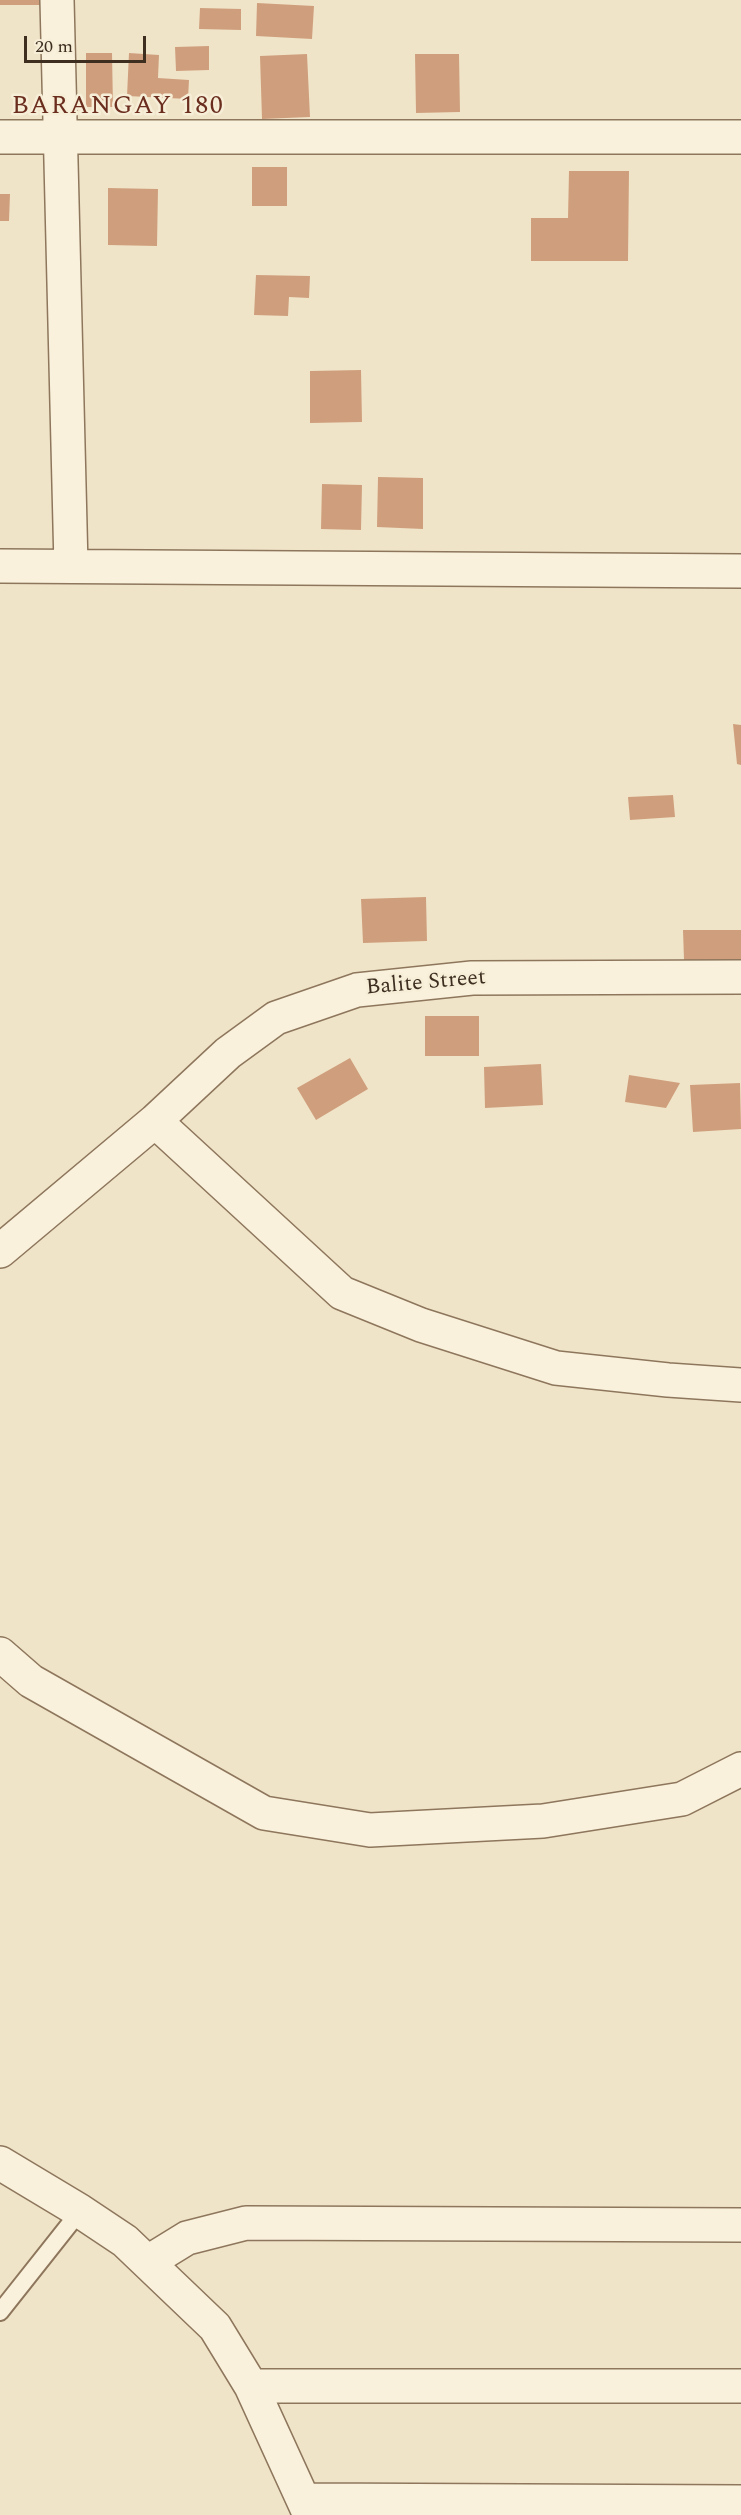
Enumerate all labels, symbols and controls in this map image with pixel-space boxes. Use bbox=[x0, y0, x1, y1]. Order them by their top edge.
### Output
scale bar bbox=[27, 24, 148, 62]
text: 20 m bbox=[35, 33, 73, 60]
district label: BARANGAY 180 bbox=[12, 92, 224, 124]
street label: Balite Street bbox=[365, 966, 487, 1002]

